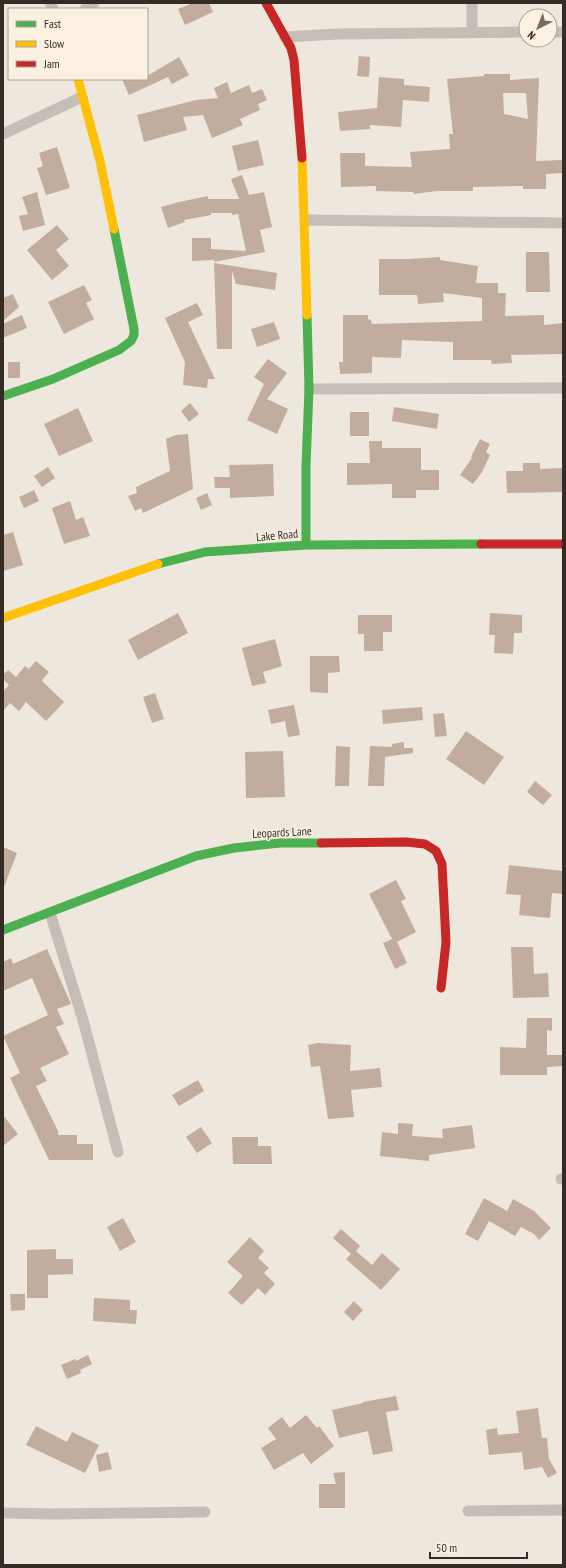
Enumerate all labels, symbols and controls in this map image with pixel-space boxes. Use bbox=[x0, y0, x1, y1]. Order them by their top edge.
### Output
legend bbox=[8, 8, 148, 80]
north arrow bbox=[518, 8, 558, 48]
text: Fast bbox=[44, 16, 62, 31]
text: N bbox=[524, 28, 538, 43]
text: Slow bbox=[44, 36, 65, 51]
text: Jam bbox=[43, 56, 60, 71]
street label: Lake Road bbox=[255, 526, 299, 544]
street label: Leopards Lane bbox=[252, 823, 312, 841]
scale bar bbox=[430, 1534, 527, 1560]
text: 50 m bbox=[436, 1540, 457, 1555]

